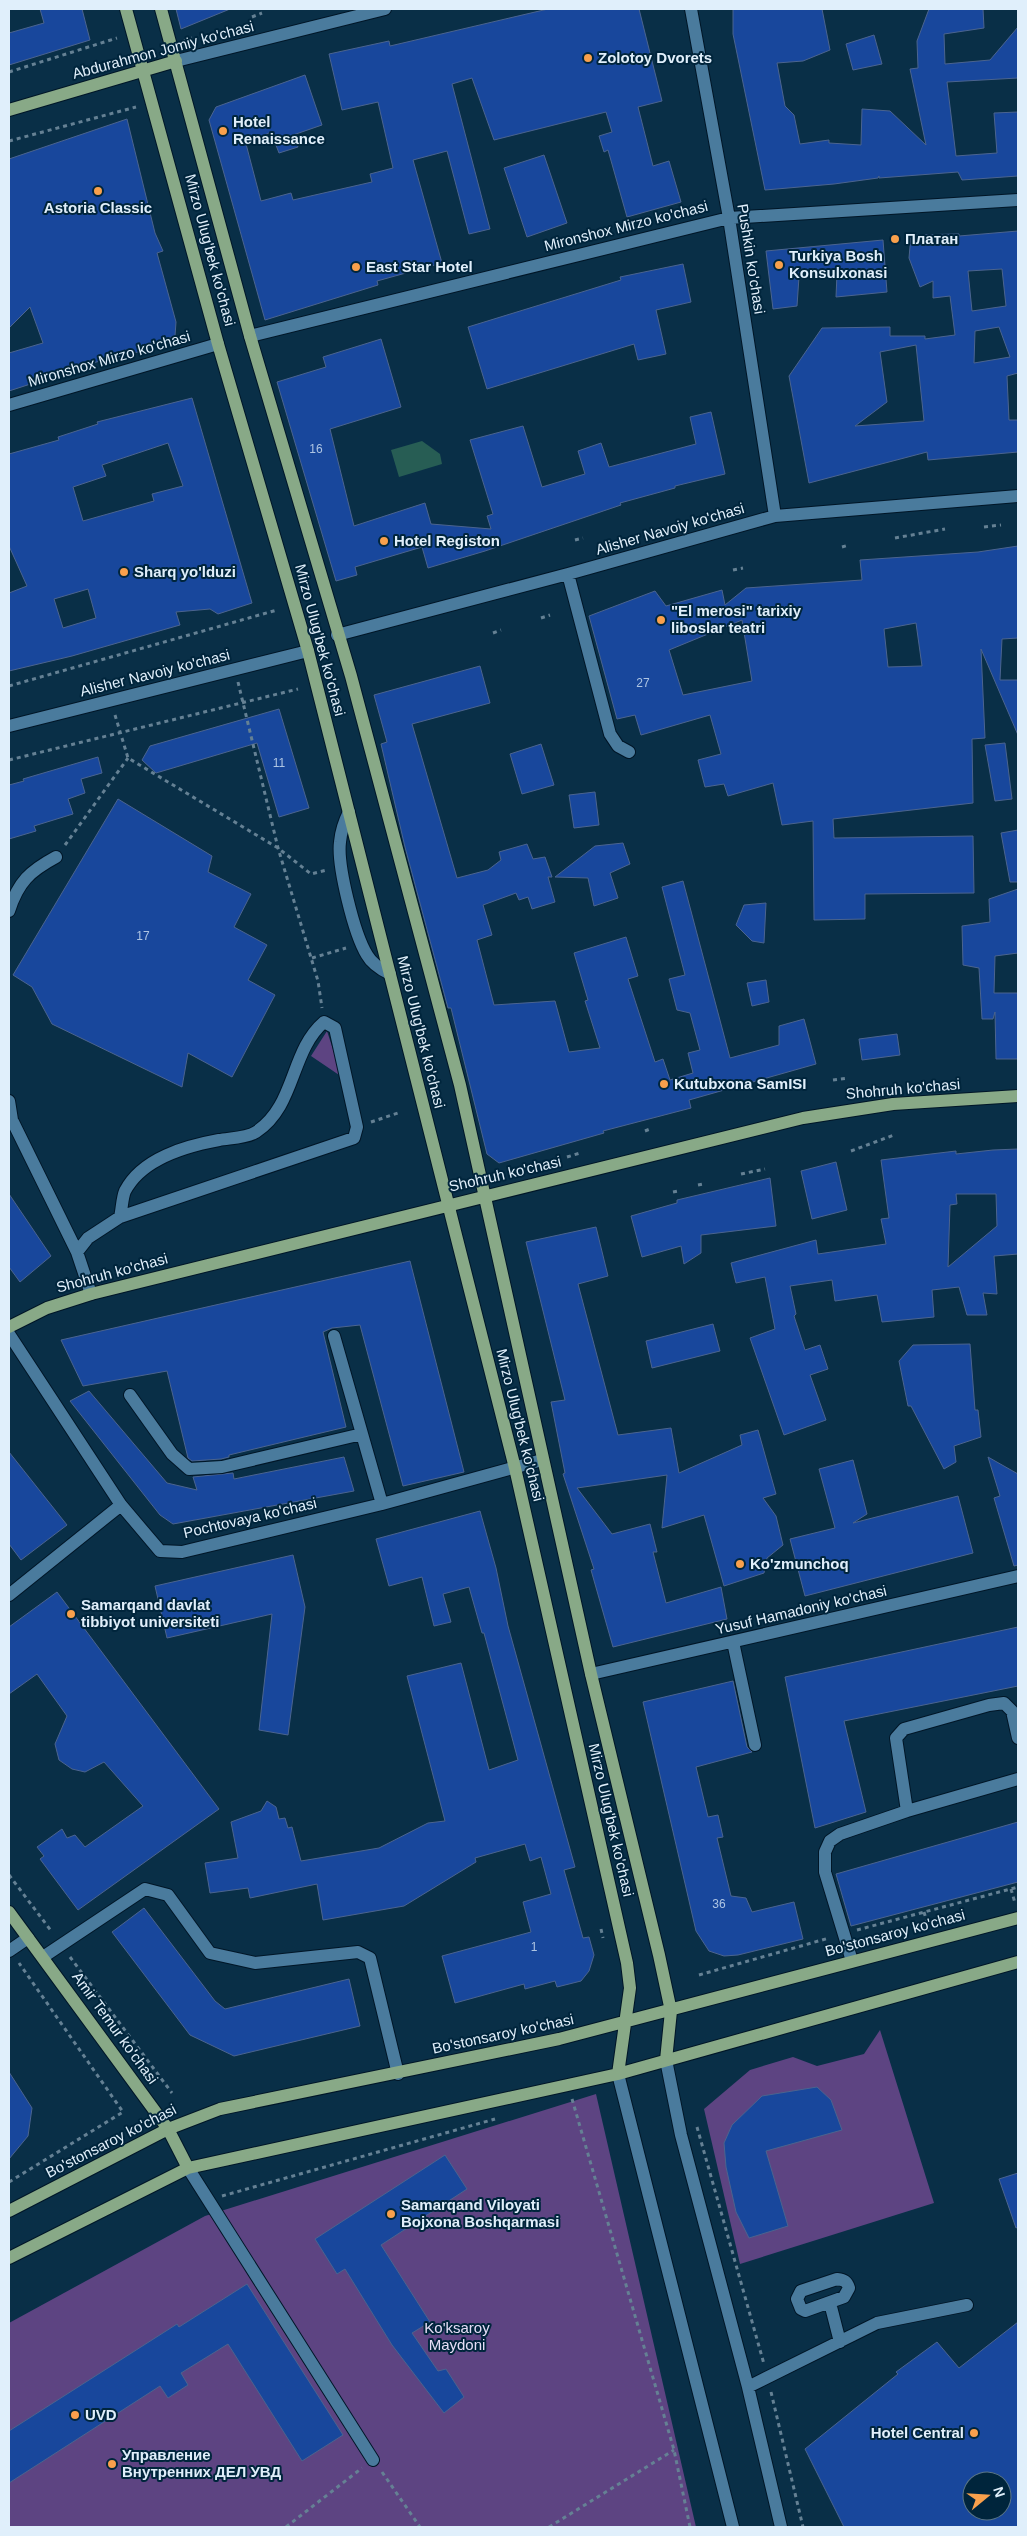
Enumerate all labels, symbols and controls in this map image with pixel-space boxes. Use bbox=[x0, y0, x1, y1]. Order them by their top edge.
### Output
street label: Abdurahmon Jomiy ko'chasi bbox=[70, 17, 255, 82]
place label: Zolotoy Dvorets bbox=[598, 49, 712, 66]
marker: Zolotoy Dvorets bbox=[582, 52, 594, 64]
place label: Hotel Renaissance bbox=[233, 113, 325, 147]
marker: Hotel Renaissance bbox=[217, 125, 229, 137]
street label: Mirzo Ulug'bek ko'chasi bbox=[182, 172, 239, 328]
marker: Astoria Classic bbox=[92, 185, 104, 197]
street label: Mironshox Mirzo ko'chasi bbox=[542, 197, 709, 254]
place label: Astoria Classic bbox=[44, 199, 152, 216]
street label: Pushkin ko'chasi bbox=[734, 203, 769, 315]
place label: Платан bbox=[905, 230, 958, 247]
marker: Платан bbox=[889, 233, 901, 245]
place label: Turkiya Bosh Konsulxonasi bbox=[789, 247, 887, 281]
place label: East Star Hotel bbox=[366, 258, 473, 275]
marker: Turkiya Bosh Konsulxonasi bbox=[773, 259, 785, 271]
marker: East Star Hotel bbox=[350, 261, 362, 273]
street label: Mironshox Mirzo ko'chasi bbox=[26, 327, 192, 390]
house number: 16 bbox=[309, 442, 323, 456]
street label: Alisher Navoiy ko'chasi bbox=[594, 499, 746, 558]
place label: Hotel Registon bbox=[394, 532, 500, 549]
marker: Hotel Registon bbox=[378, 535, 390, 547]
street label: Mirzo Ulug'bek ko'chasi bbox=[292, 562, 349, 718]
place label: Sharq yo'lduzi bbox=[134, 563, 236, 580]
marker: Sharq yo'lduzi bbox=[118, 566, 130, 578]
place label: "El merosi" tarixiy liboslar teatri bbox=[671, 602, 802, 636]
marker: "El merosi" tarixiy liboslar teatri bbox=[655, 614, 667, 626]
street label: Alisher Navoiy ko'chasi bbox=[78, 646, 232, 699]
house number: 27 bbox=[636, 676, 650, 690]
house number: 11 bbox=[273, 756, 286, 770]
house number: 17 bbox=[136, 929, 150, 943]
street label: Mirzo Ulug'bek ko'chasi bbox=[394, 954, 449, 1110]
place label: Kutubxona SamISI bbox=[674, 1075, 807, 1092]
street label: Shohruh ko'chasi bbox=[845, 1075, 961, 1102]
marker: Kutubxona SamISI bbox=[658, 1078, 670, 1090]
street label: Shohruh ko'chasi bbox=[447, 1152, 563, 1195]
street label: Shohruh ko'chasi bbox=[54, 1249, 169, 1296]
street label: Mirzo Ulug'bek ko'chasi bbox=[493, 1347, 548, 1503]
street label: Pochtovaya ko'chasi bbox=[182, 1494, 318, 1541]
place label: Ko'zmunchoq bbox=[750, 1555, 849, 1572]
marker: Ko'zmunchoq bbox=[734, 1558, 746, 1570]
street label: Yusuf Hamadoniy ko'chasi bbox=[713, 1581, 888, 1638]
place label: Samarqand davlat tibbiyot universiteti bbox=[81, 1596, 219, 1630]
marker: Samarqand davlat tibbiyot universiteti bbox=[65, 1608, 77, 1620]
street label: Mirzo Ulug'bek ko'chasi bbox=[586, 1742, 637, 1898]
house number: 36 bbox=[712, 1897, 726, 1911]
street label: Bo'stonsaroy ko'chasi bbox=[823, 1906, 967, 1959]
house number: 1 bbox=[531, 1940, 538, 1954]
street label: Amir Temur ko'chasi bbox=[69, 1968, 162, 2087]
street label: Bo'stonsaroy ko'chasi bbox=[431, 2010, 575, 2057]
street label: Bo'stonsaroy ko'chasi bbox=[43, 2100, 179, 2181]
place label: Samarqand Viloyati Bojxona Boshqarmasi bbox=[401, 2196, 559, 2230]
marker: Samarqand Viloyati Bojxona Boshqarmasi bbox=[385, 2208, 397, 2220]
park label: Ko'ksaroy Maydoni bbox=[424, 2319, 490, 2353]
place label: UVD bbox=[85, 2406, 117, 2423]
marker: UVD bbox=[69, 2409, 81, 2421]
place label: Hotel Central bbox=[871, 2424, 964, 2441]
marker: Hotel Central bbox=[968, 2427, 980, 2439]
place label: Управление Внутренних ДЕЛ УВД bbox=[122, 2446, 281, 2480]
marker: Управление Внутренних ДЕЛ УВД bbox=[106, 2458, 118, 2470]
north arrow bbox=[962, 2471, 1012, 2521]
text: N bbox=[990, 2485, 1009, 2499]

